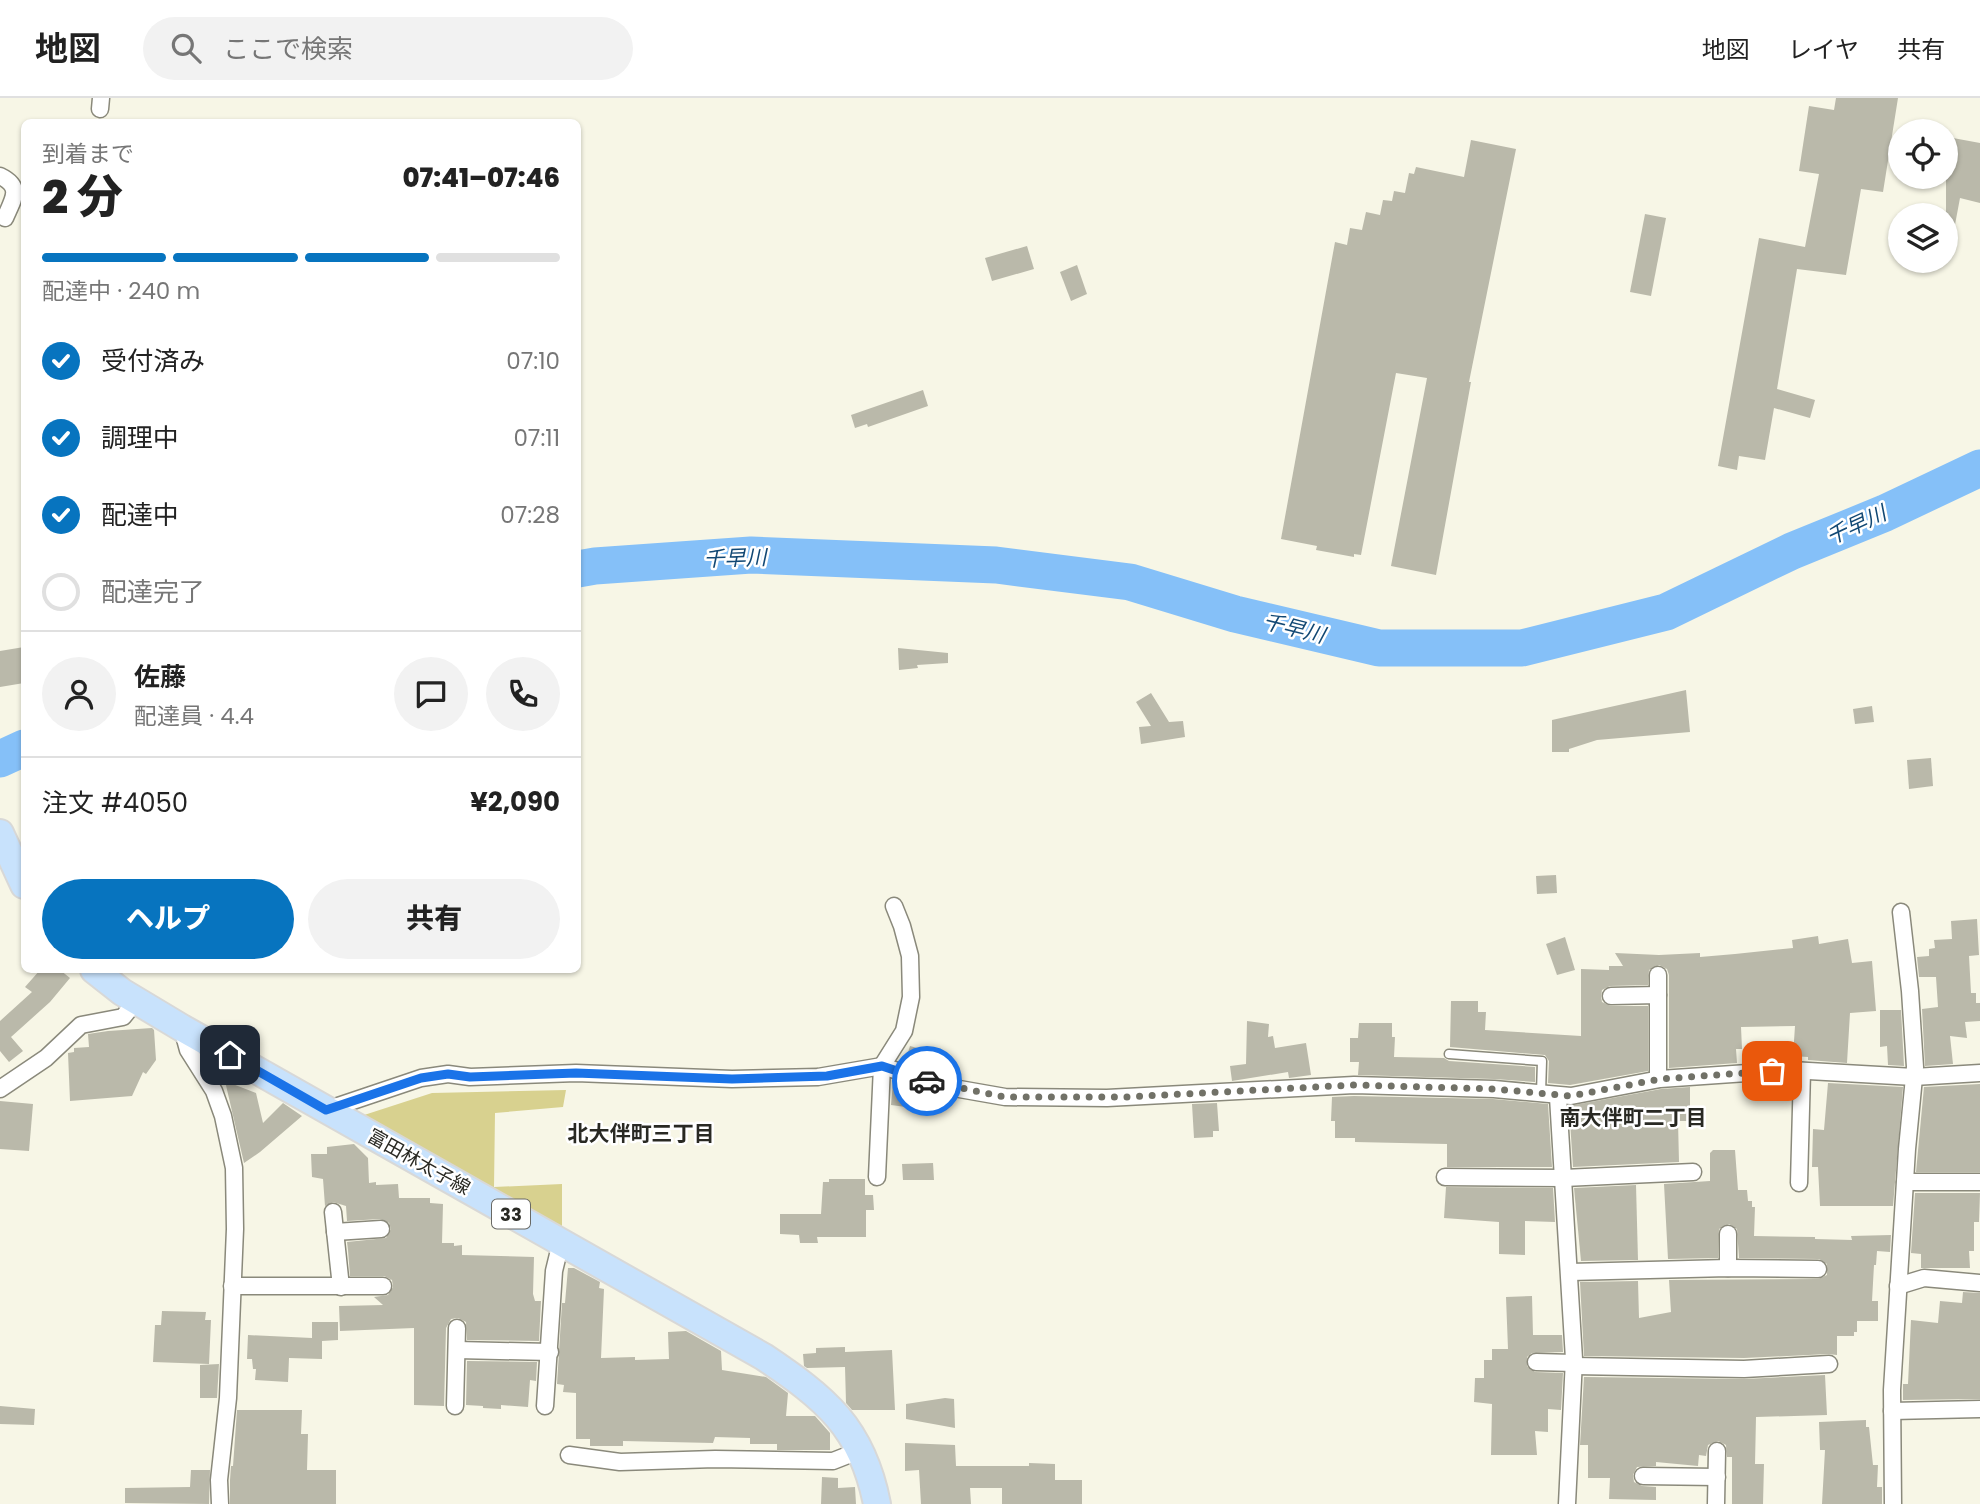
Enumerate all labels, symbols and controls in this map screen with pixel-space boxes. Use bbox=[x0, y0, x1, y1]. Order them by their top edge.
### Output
search box bbox=[143, 17, 633, 80]
text: 地図 bbox=[35, 25, 101, 72]
icon: search bbox=[167, 29, 205, 67]
text: ここで検索 bbox=[223, 31, 353, 67]
text: 地図 bbox=[1702, 33, 1750, 66]
text: レイヤ bbox=[1788, 33, 1859, 66]
text: 共有 bbox=[1897, 33, 1945, 66]
map controls bbox=[1888, 119, 1958, 273]
button: locate bbox=[1888, 119, 1958, 189]
text: 到着まで bbox=[42, 138, 134, 170]
text: 07:41–07:46 bbox=[403, 160, 560, 196]
text: 2 分 bbox=[42, 165, 123, 229]
button: layers bbox=[1888, 203, 1958, 273]
text: 配達中 · 240 m bbox=[42, 275, 200, 307]
icon: check bbox=[42, 342, 80, 380]
text: 受付済み bbox=[101, 343, 205, 379]
text: 07:10 bbox=[506, 345, 560, 377]
icon: check bbox=[42, 419, 80, 457]
text: 調理中 bbox=[101, 420, 179, 456]
text: 07:11 bbox=[513, 422, 560, 454]
icon: check bbox=[42, 496, 80, 534]
text: 配達中 bbox=[101, 497, 179, 533]
water label: 千早川 bbox=[1821, 498, 1892, 551]
text: 07:28 bbox=[500, 499, 560, 531]
water label: 千早川 bbox=[703, 542, 769, 574]
text: 配達完了 bbox=[101, 574, 205, 610]
water label: 千早川 bbox=[1260, 606, 1330, 650]
button: person bbox=[42, 657, 116, 731]
button: chat bbox=[394, 657, 468, 731]
button: phone bbox=[486, 657, 560, 731]
text: 佐藤 bbox=[134, 659, 186, 695]
text: 配達員 · 4.4 bbox=[134, 700, 254, 732]
text: ¥2,090 bbox=[470, 784, 560, 820]
text: 注文 #4050 bbox=[42, 785, 188, 821]
button: ヘルプ bbox=[42, 879, 294, 959]
button: 共有 bbox=[308, 879, 560, 959]
pin bbox=[200, 1025, 260, 1085]
icon: home bbox=[211, 1036, 249, 1074]
pin bbox=[1742, 1041, 1802, 1101]
courier bbox=[892, 1046, 962, 1116]
icon: bag bbox=[1753, 1052, 1791, 1090]
icon: car bbox=[908, 1062, 946, 1100]
district label: 南大伴町二丁目 bbox=[1560, 1103, 1707, 1132]
district label: 北大伴町三丁目 bbox=[568, 1119, 715, 1148]
street label: 富田林太子線 bbox=[363, 1123, 475, 1201]
road number: 33 bbox=[492, 1199, 530, 1228]

